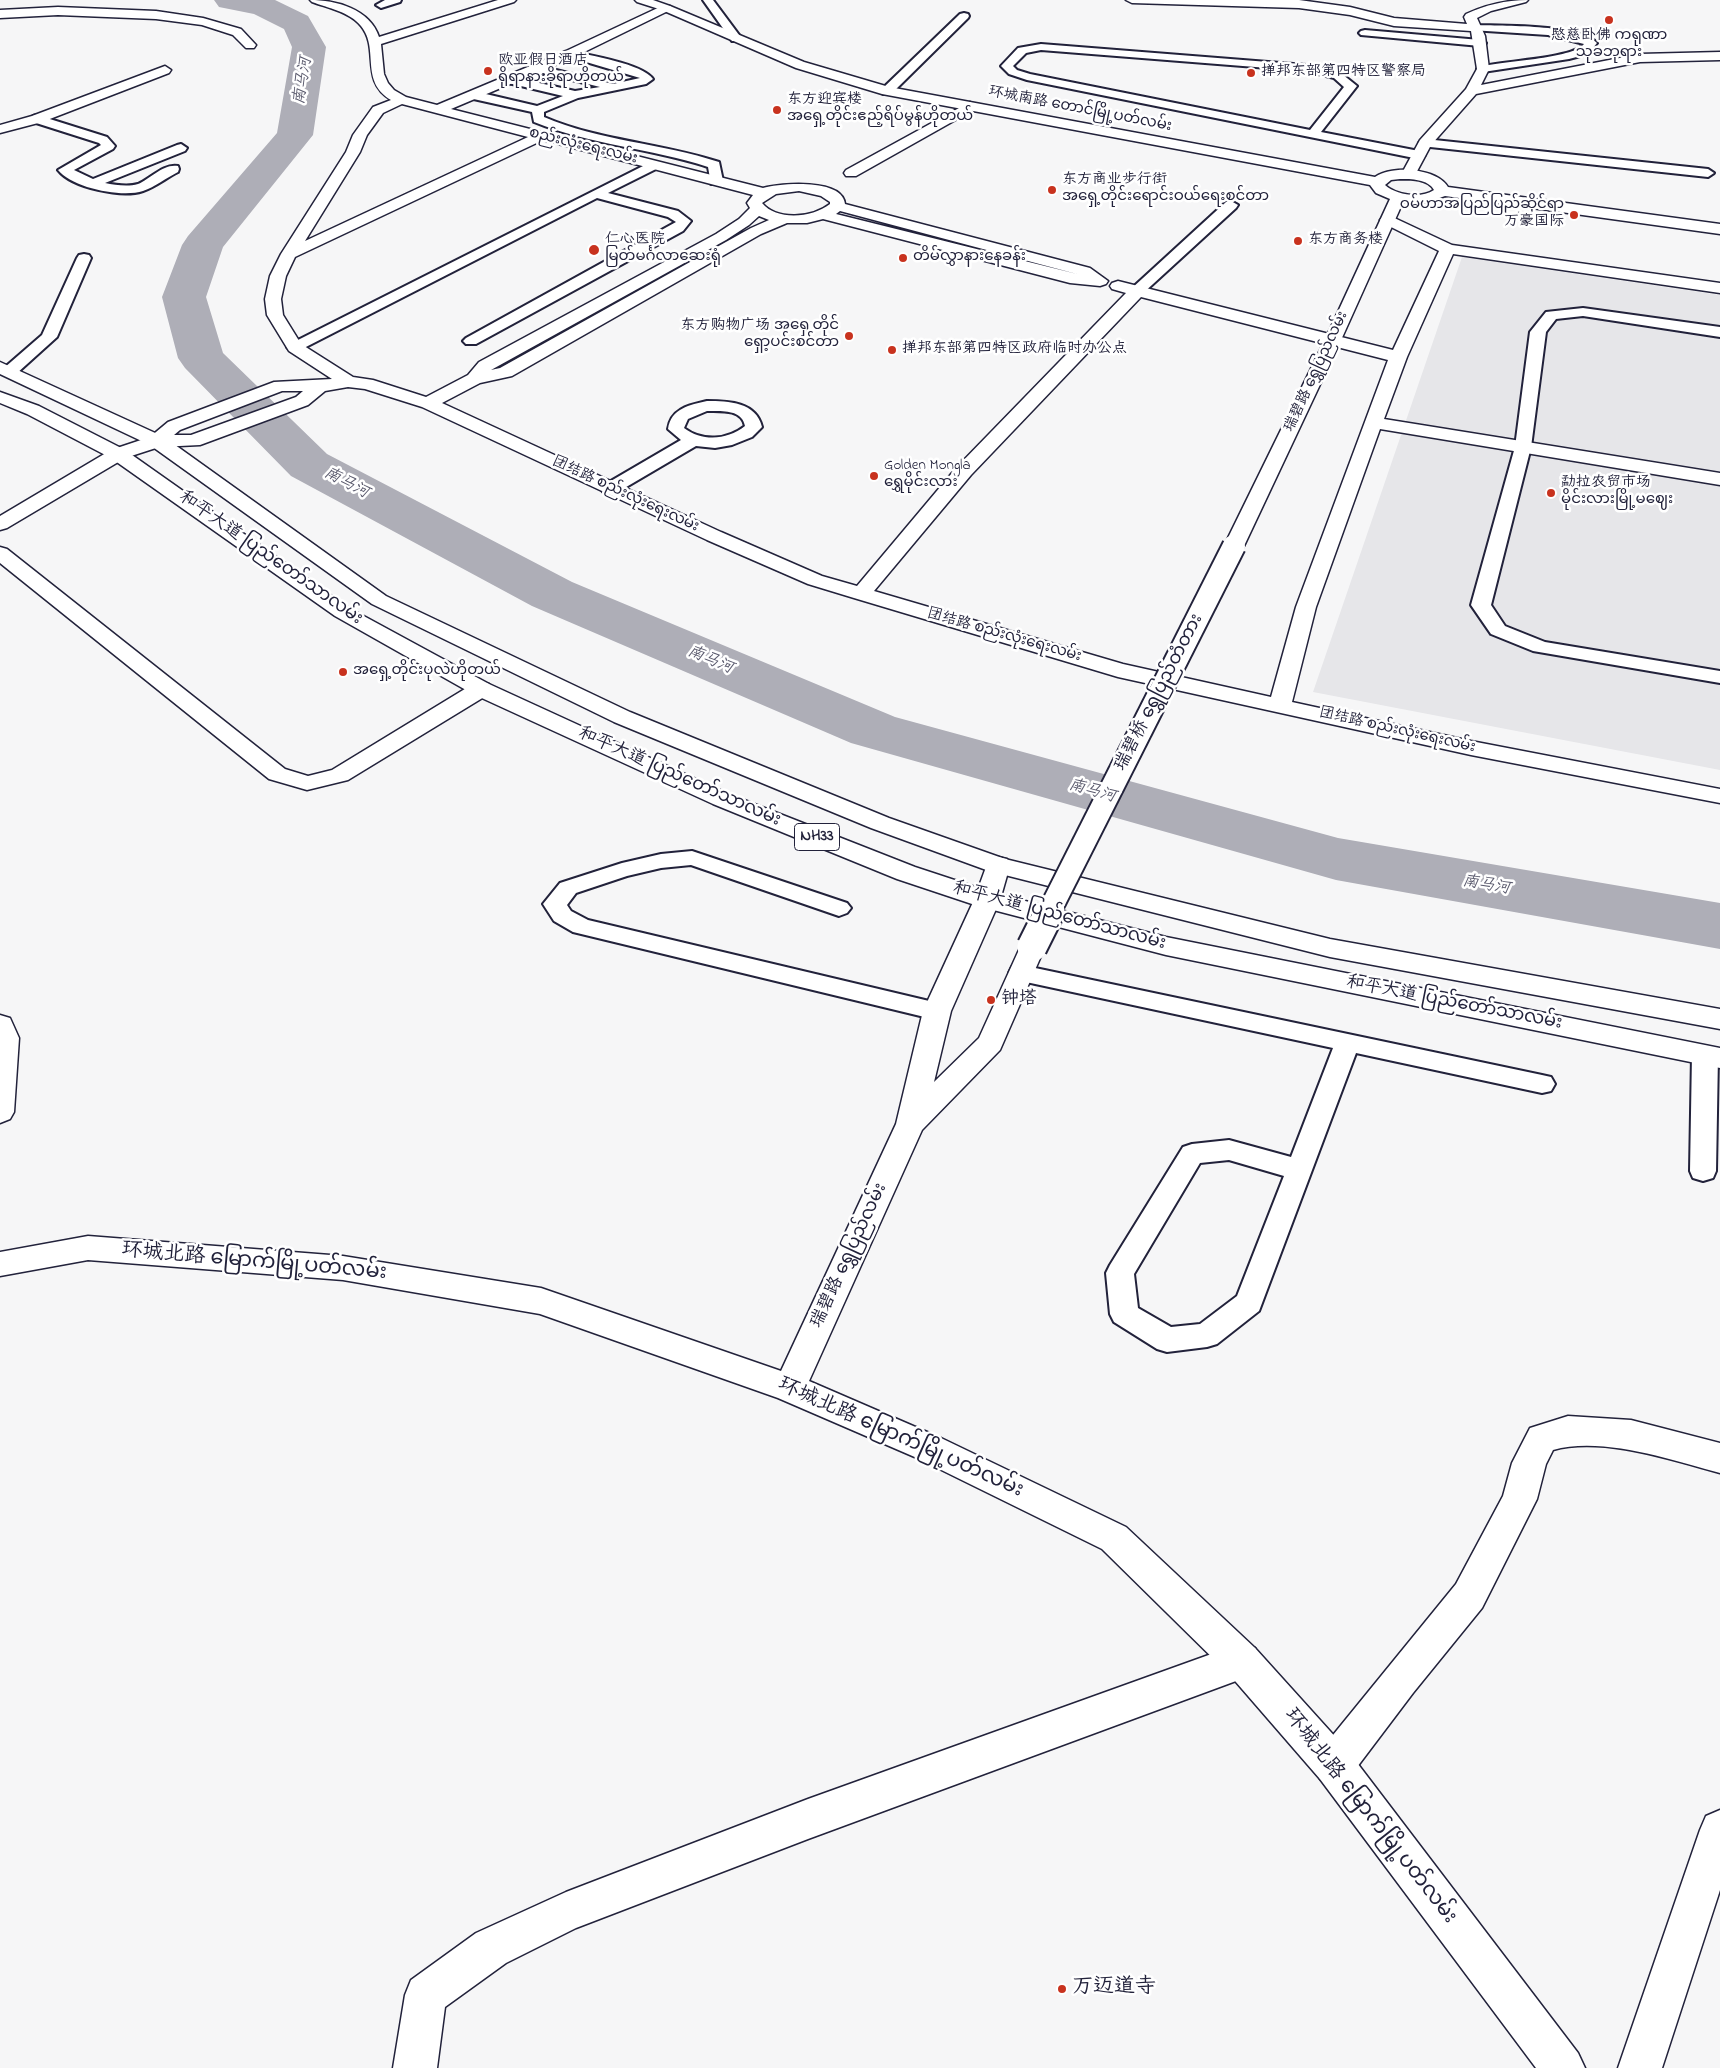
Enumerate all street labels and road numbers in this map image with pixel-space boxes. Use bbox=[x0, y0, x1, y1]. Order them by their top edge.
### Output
street label: 环城南路 တောင်မြို့ပတ်လမ်း bbox=[987, 83, 1173, 137]
street label: စည်းလုံးရေးလမ်း bbox=[527, 125, 639, 169]
street label: 瑞碧路 ရွှေပြည်လမ်း bbox=[1281, 309, 1353, 435]
street label: 团结路 စည်းလုံးရေးလမ်း bbox=[549, 453, 701, 537]
street label: 和平大道 ပြည်တော်သာလမ်း bbox=[174, 487, 366, 631]
street label: 团结路 စည်းလုံးရေးလမ်း bbox=[925, 605, 1083, 667]
street label: 瑞碧桥 ရွှေပြည်တံတား bbox=[1111, 611, 1209, 775]
street label: 团结路 စည်းလုံးရေးလမ်း bbox=[1317, 704, 1477, 758]
street label: 和平大道 ပြည်တော်သာလမ်း bbox=[574, 724, 784, 832]
road number: NH33 bbox=[794, 824, 840, 850]
street label: 和平大道 ပြည်တော်သာလမ်း bbox=[950, 878, 1168, 956]
street label: 和平大道 ပြည်တော်သာလမ်း bbox=[1344, 972, 1564, 1036]
street label: 瑞碧路 ရွှေပြည်လမ်း bbox=[807, 1180, 893, 1332]
street label: 环城北路 မြောက်မြို့ပတ်လမ်း bbox=[120, 1239, 388, 1287]
street label: 环城北路 မြောက်မြို့ပတ်လမ်း bbox=[773, 1373, 1027, 1505]
street label: 环城北路 မြောက်မြို့ပတ်လမ်း bbox=[1277, 1704, 1461, 1930]

